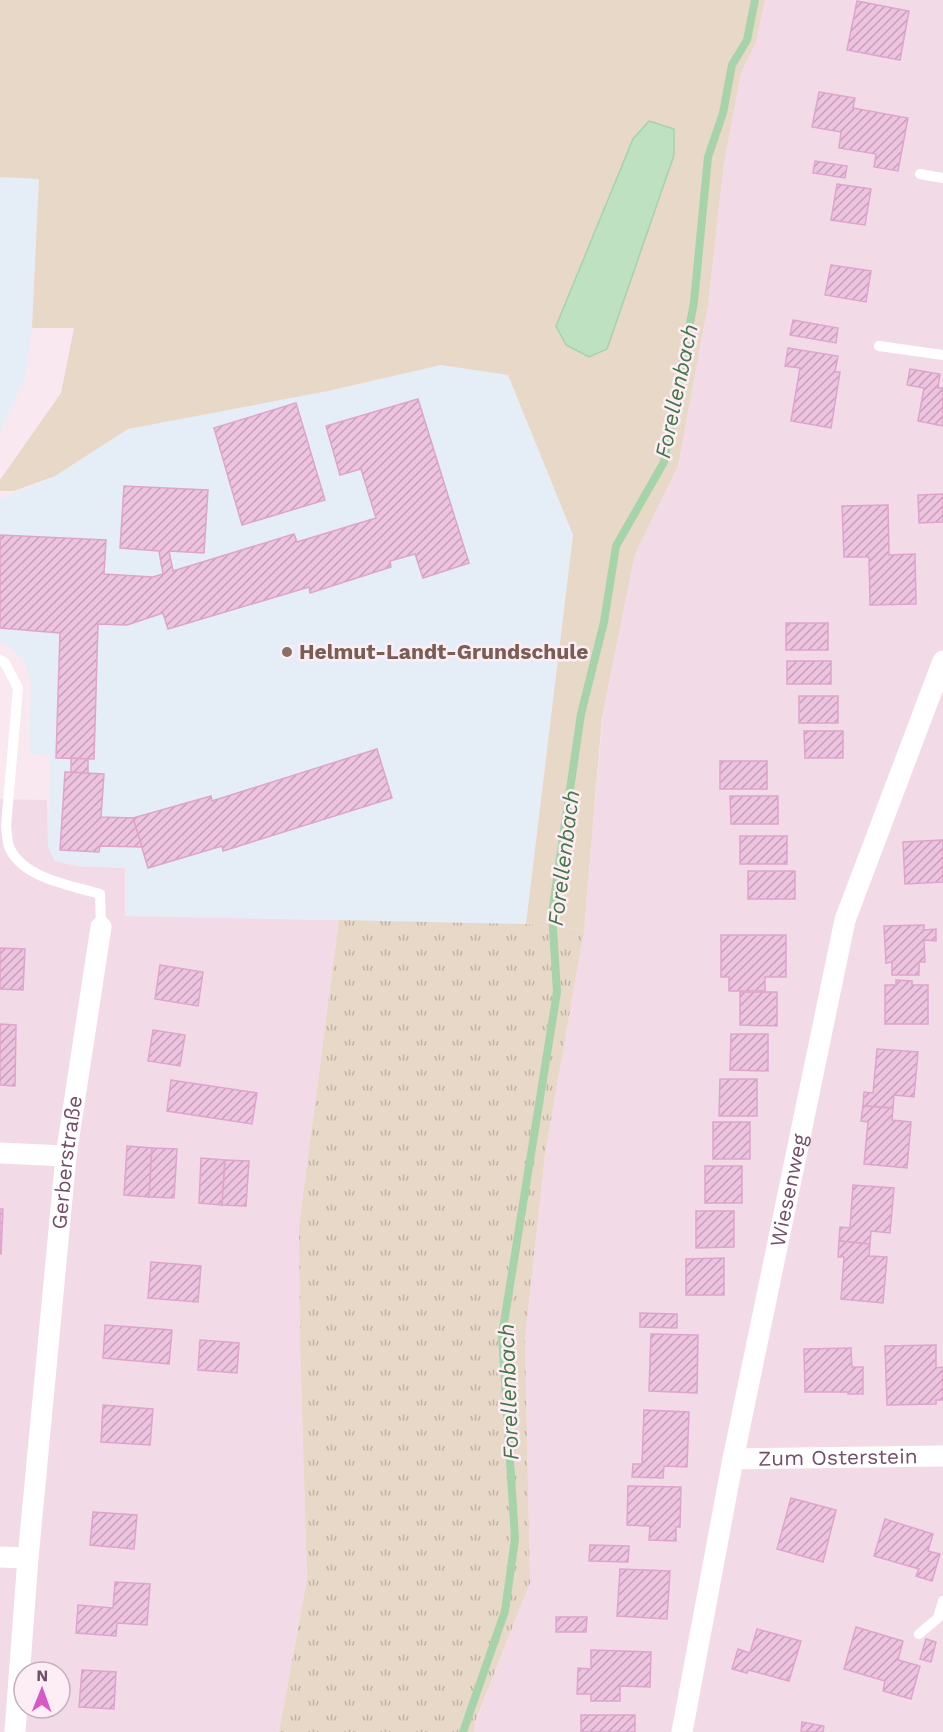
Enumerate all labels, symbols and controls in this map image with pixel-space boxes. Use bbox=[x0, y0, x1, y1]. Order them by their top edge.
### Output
water label: Forellenbach bbox=[650, 322, 703, 461]
place label: Helmut-Landt-Grundschule bbox=[299, 639, 588, 664]
marker: Helmut-Landt-Grundschule bbox=[280, 645, 294, 659]
water label: Forellenbach bbox=[543, 789, 584, 927]
street label: Gerberstraße bbox=[46, 1094, 87, 1230]
street label: Wiesenweg bbox=[764, 1131, 812, 1249]
water label: Forellenbach bbox=[494, 1323, 523, 1461]
street label: Zum Osterstein bbox=[758, 1443, 918, 1471]
north arrow bbox=[12, 1660, 72, 1720]
text: N bbox=[36, 1666, 48, 1685]

